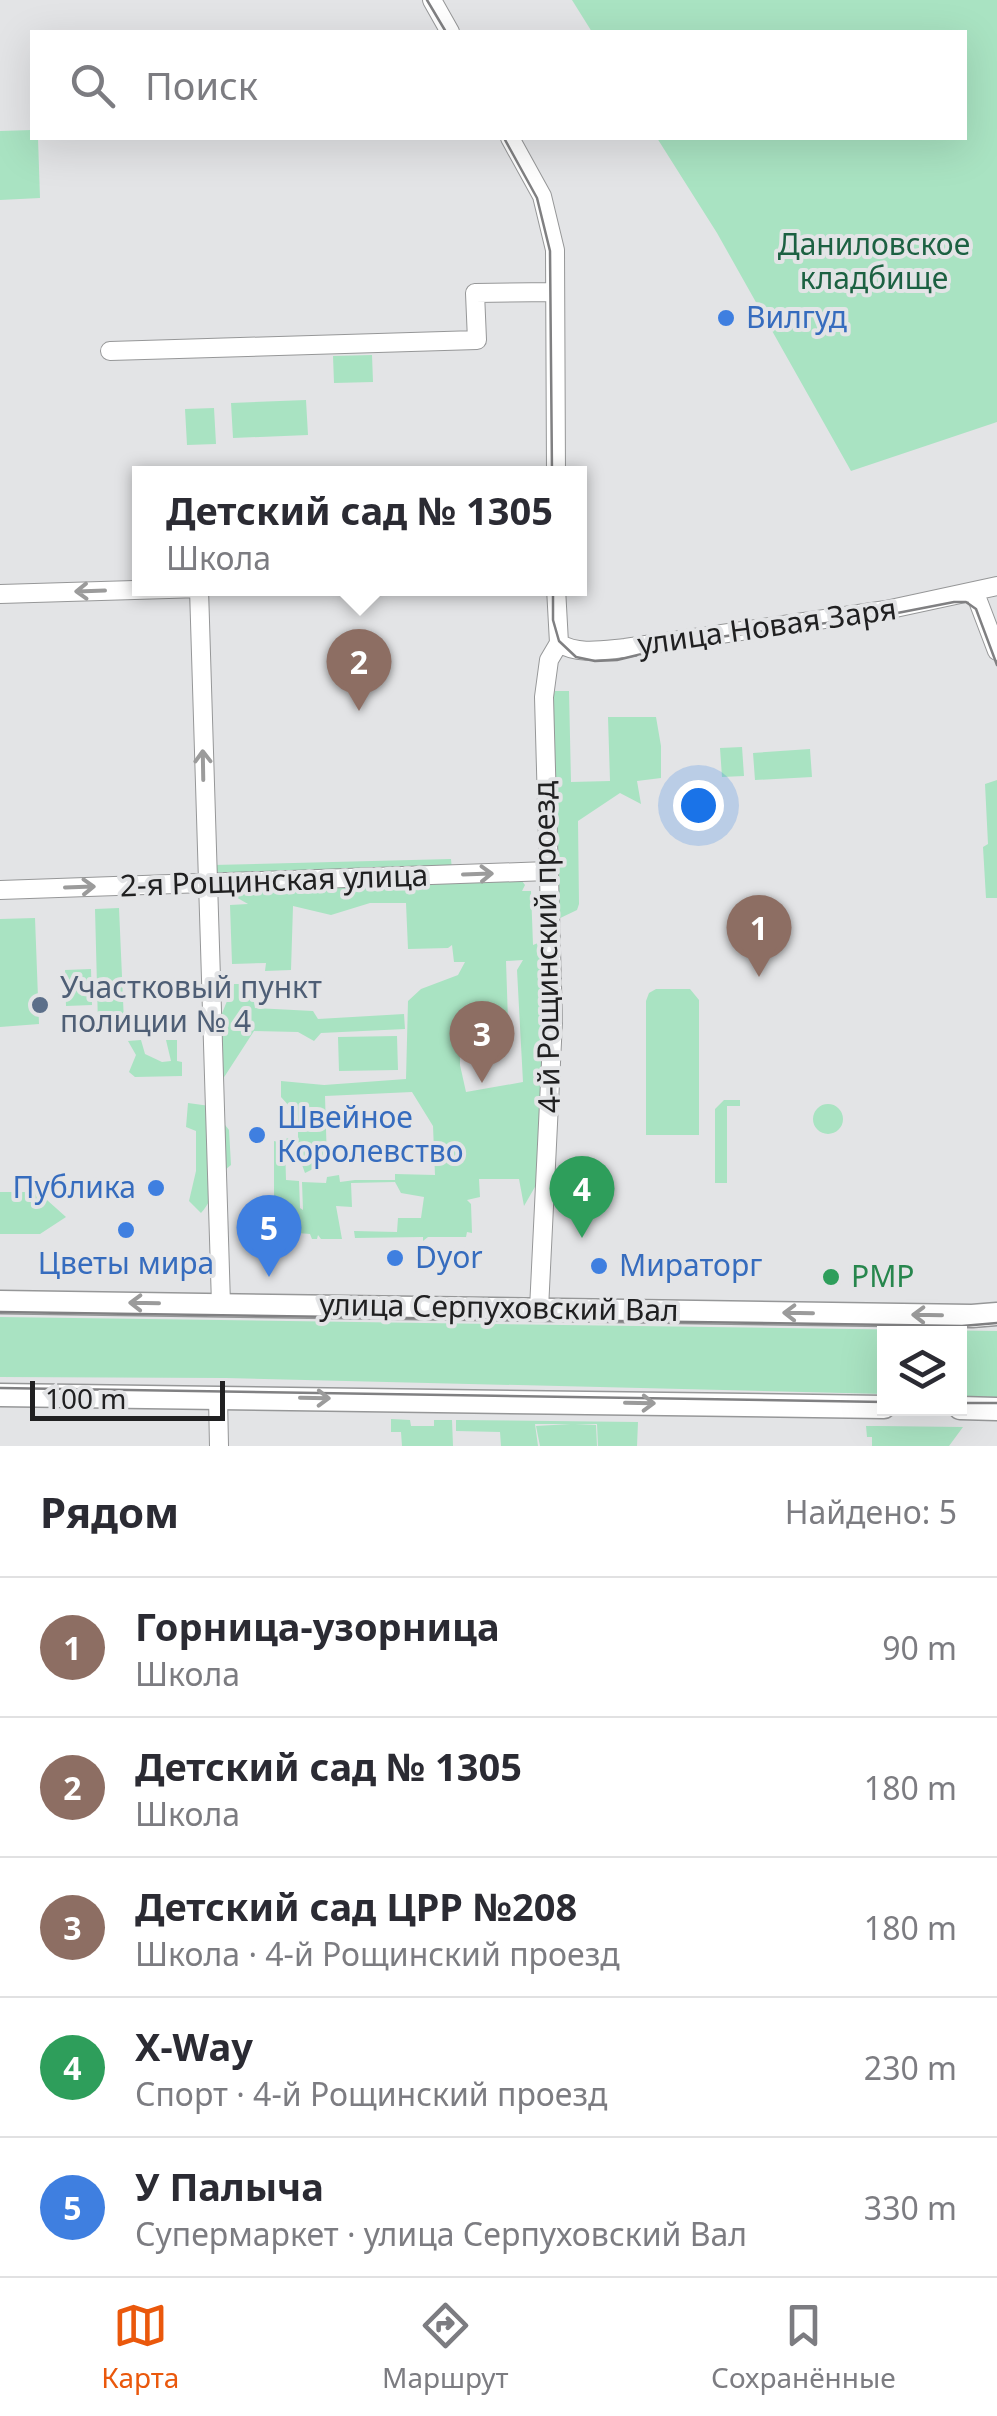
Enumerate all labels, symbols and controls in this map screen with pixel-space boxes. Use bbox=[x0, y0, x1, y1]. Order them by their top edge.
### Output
search box bbox=[30, 30, 967, 140]
icon: search bbox=[65, 58, 120, 113]
text: Поиск bbox=[145, 59, 258, 111]
park label: Даниловское кладбище bbox=[778, 223, 970, 298]
place label: Вилгуд bbox=[746, 296, 847, 337]
marker: Вилгуд bbox=[715, 307, 737, 329]
popup bbox=[132, 466, 587, 596]
text: Детский сад № 1305 bbox=[166, 484, 553, 536]
text: Школа bbox=[166, 536, 271, 579]
one-way arrow bbox=[75, 581, 107, 600]
street label: улица Новая Заря bbox=[635, 587, 899, 664]
pin: 2 bbox=[326, 628, 392, 711]
one-way arrow bbox=[194, 750, 213, 782]
your location bbox=[673, 780, 724, 831]
street label: 4-й Рощинский проезд bbox=[522, 781, 569, 1113]
street label: 2-я Рощинская улица bbox=[119, 854, 429, 905]
one-way arrow bbox=[461, 864, 493, 883]
one-way arrow bbox=[64, 878, 96, 897]
pin: 1 bbox=[726, 894, 792, 977]
place label: Участковый пункт полиции № 4 bbox=[60, 966, 322, 1041]
marker: Участковый пункт полиции № 4 bbox=[29, 994, 51, 1016]
pin: 3 bbox=[450, 1000, 514, 1083]
place label: Швейное Королевство bbox=[277, 1096, 464, 1171]
marker: Швейное Королевство bbox=[246, 1124, 268, 1146]
pin: 4 bbox=[550, 1156, 614, 1238]
place label: Публика bbox=[13, 1166, 136, 1207]
marker: Публика bbox=[145, 1177, 167, 1199]
pin: 5 bbox=[236, 1194, 302, 1277]
marker: Цветы мира bbox=[115, 1219, 137, 1241]
place label: Dyor bbox=[415, 1236, 483, 1277]
place label: Цветы мира bbox=[38, 1242, 214, 1283]
place label: Мираторг bbox=[619, 1244, 762, 1285]
marker: Dyor bbox=[384, 1247, 406, 1269]
marker: Мираторг bbox=[588, 1255, 610, 1277]
place label: PMP bbox=[851, 1255, 915, 1296]
marker: PMP bbox=[820, 1266, 842, 1288]
street label: улица Серпуховский Вал bbox=[319, 1283, 679, 1330]
one-way arrow bbox=[129, 1294, 162, 1312]
one-way arrow bbox=[783, 1304, 816, 1322]
one-way arrow bbox=[911, 1306, 943, 1325]
map controls bbox=[877, 1326, 967, 1416]
button: layers bbox=[877, 1326, 967, 1416]
scale bar bbox=[30, 1376, 225, 1420]
text: 100 m bbox=[45, 1379, 127, 1417]
one-way arrow bbox=[298, 1388, 331, 1408]
one-way arrow bbox=[624, 1394, 656, 1412]
text: Рядом bbox=[40, 1483, 179, 1540]
text: Найдено: 5 bbox=[785, 1490, 957, 1533]
text: Горница-узорница bbox=[135, 1600, 500, 1652]
text: 1 bbox=[63, 1626, 82, 1669]
text: 90 m bbox=[882, 1626, 957, 1669]
text: Школа bbox=[135, 1652, 240, 1695]
text: Детский сад № 1305 bbox=[135, 1740, 522, 1792]
text: 2 bbox=[63, 1766, 82, 1809]
text: 180 m bbox=[864, 1766, 957, 1809]
text: Школа bbox=[135, 1792, 240, 1835]
text: Детский сад ЦРР №208 bbox=[135, 1880, 577, 1932]
text: 3 bbox=[63, 1906, 82, 1949]
text: 180 m bbox=[864, 1906, 957, 1949]
text: Школа · 4-й Рощинский проезд bbox=[135, 1932, 620, 1975]
text: X-Way bbox=[135, 2020, 253, 2072]
text: 4 bbox=[63, 2046, 82, 2089]
text: 230 m bbox=[864, 2046, 957, 2089]
text: Спорт · 4-й Рощинский проезд bbox=[135, 2072, 608, 2115]
text: У Палыча bbox=[135, 2160, 324, 2212]
text: 5 bbox=[63, 2186, 82, 2229]
text: 330 m bbox=[864, 2186, 957, 2229]
text: Супермаркет · улица Серпуховский Вал bbox=[135, 2212, 747, 2255]
tab: Карта bbox=[101, 2298, 179, 2396]
tab: Маршрут bbox=[382, 2298, 509, 2396]
tab: Сохранённые bbox=[711, 2298, 896, 2396]

